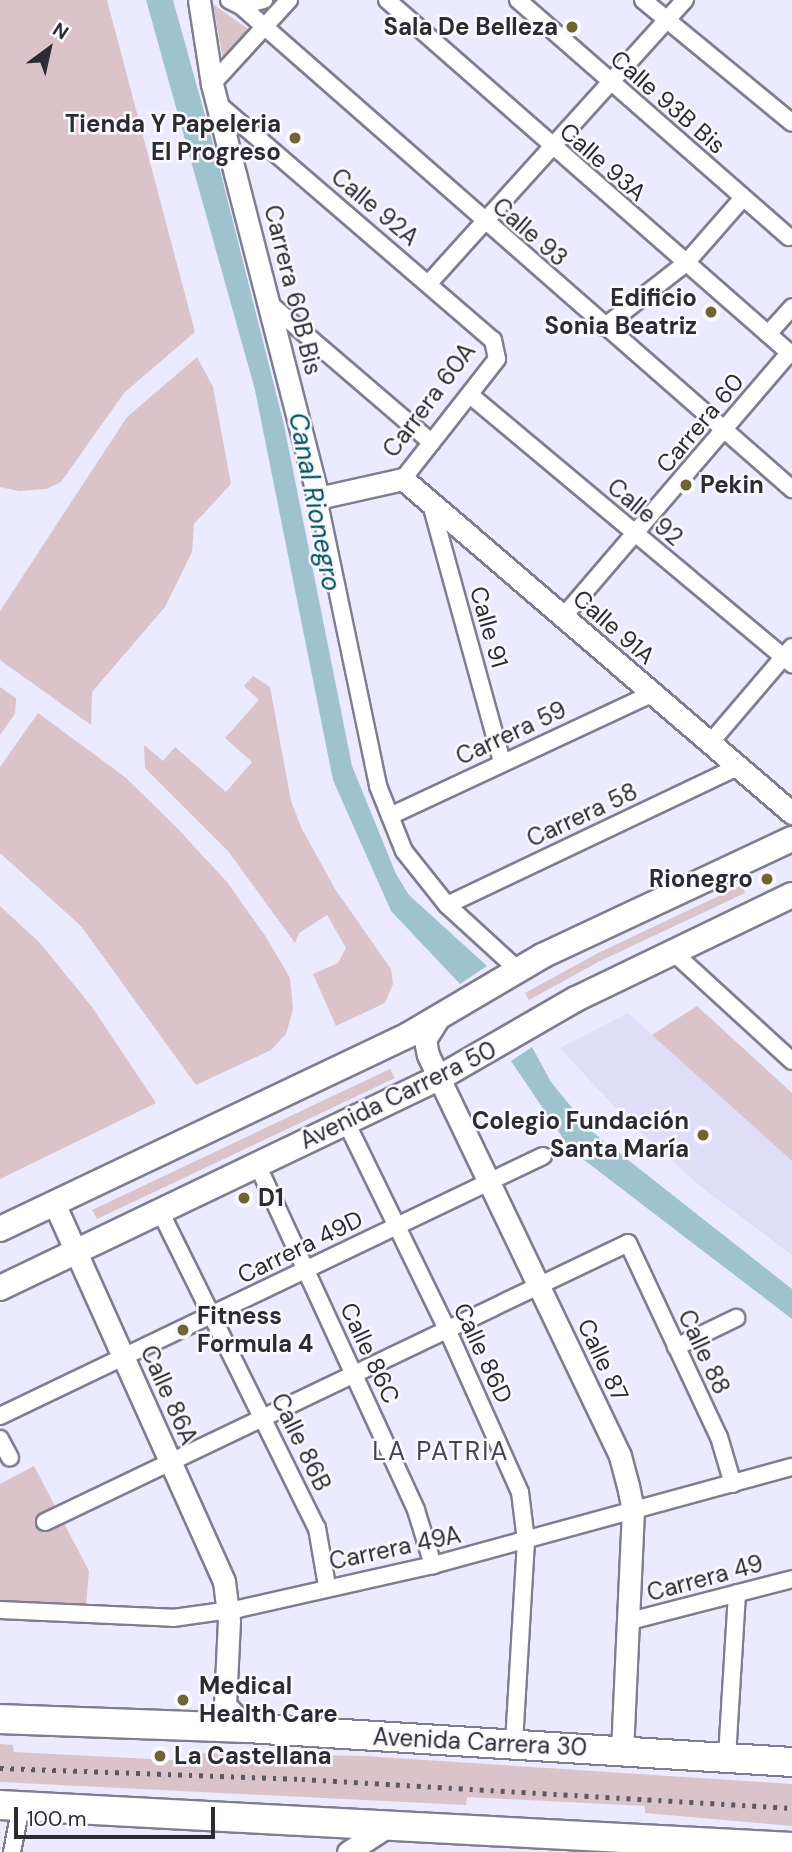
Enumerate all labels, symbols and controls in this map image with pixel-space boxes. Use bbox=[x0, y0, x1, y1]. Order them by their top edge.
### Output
place label: Sala De Belleza bbox=[383, 13, 558, 41]
north arrow bbox=[14, 14, 84, 84]
text: N bbox=[48, 17, 73, 45]
marker: Sala De Belleza bbox=[564, 19, 580, 35]
street label: Calle 93B Bis bbox=[605, 44, 731, 160]
place label: Tienda Y Papeleria El Progreso bbox=[65, 110, 281, 166]
street label: Calle 93A bbox=[554, 117, 652, 207]
marker: Tienda Y Papeleria El Progreso bbox=[287, 130, 303, 146]
street label: Calle 92A bbox=[325, 162, 425, 252]
street label: Calle 93 bbox=[487, 192, 573, 272]
street label: Carrera 60B Bis bbox=[258, 202, 328, 378]
place label: Edificio Sonia Beatriz bbox=[545, 284, 697, 340]
marker: Edificio Sonia Beatriz bbox=[703, 304, 719, 320]
street label: Carrera 60A bbox=[377, 337, 481, 463]
street label: Carrera 60 bbox=[650, 367, 750, 479]
water label: Canal Rionegro bbox=[281, 410, 347, 594]
place label: Pekin bbox=[700, 471, 764, 499]
street label: Calle 92 bbox=[601, 472, 689, 552]
marker: Pekin bbox=[678, 477, 694, 493]
street label: Calle 91 bbox=[464, 583, 514, 671]
street label: Calle 91A bbox=[567, 584, 661, 670]
street label: Carrera 59 bbox=[451, 695, 571, 771]
street label: Carrera 58 bbox=[522, 777, 642, 853]
place label: Rionegro bbox=[649, 865, 753, 893]
marker: Rionegro bbox=[759, 871, 775, 887]
street label: Avenida Carrera 50 bbox=[295, 1035, 501, 1155]
place label: Colegio Fundación Santa María bbox=[472, 1107, 689, 1163]
marker: Colegio Fundación Santa María bbox=[695, 1127, 711, 1143]
place label: D1 bbox=[258, 1184, 284, 1212]
marker: D1 bbox=[236, 1190, 252, 1206]
street label: Carrera 49D bbox=[233, 1204, 367, 1290]
street label: Calle 86C bbox=[334, 1298, 406, 1408]
street label: Calle 86D bbox=[447, 1298, 519, 1408]
place label: Fitness Formula 4 bbox=[197, 1302, 313, 1358]
street label: Calle 88 bbox=[672, 1305, 736, 1399]
street label: Calle 87 bbox=[571, 1314, 635, 1406]
marker: Fitness Formula 4 bbox=[175, 1322, 191, 1338]
street label: Calle 86A bbox=[134, 1341, 204, 1449]
street label: Calle 86B bbox=[265, 1388, 337, 1496]
district label: LA PATRIA bbox=[373, 1436, 509, 1468]
street label: Carrera 49A bbox=[326, 1520, 464, 1576]
street label: Carrera 49 bbox=[644, 1549, 766, 1607]
place label: Medical Health Care bbox=[199, 1672, 338, 1728]
marker: Medical Health Care bbox=[173, 1690, 193, 1710]
street label: Avenida Carrera 30 bbox=[372, 1722, 588, 1762]
place label: La Castellana bbox=[174, 1742, 332, 1770]
marker: La Castellana bbox=[152, 1748, 168, 1764]
scale bar bbox=[18, 1792, 219, 1836]
text: 100 m bbox=[27, 1805, 87, 1833]

